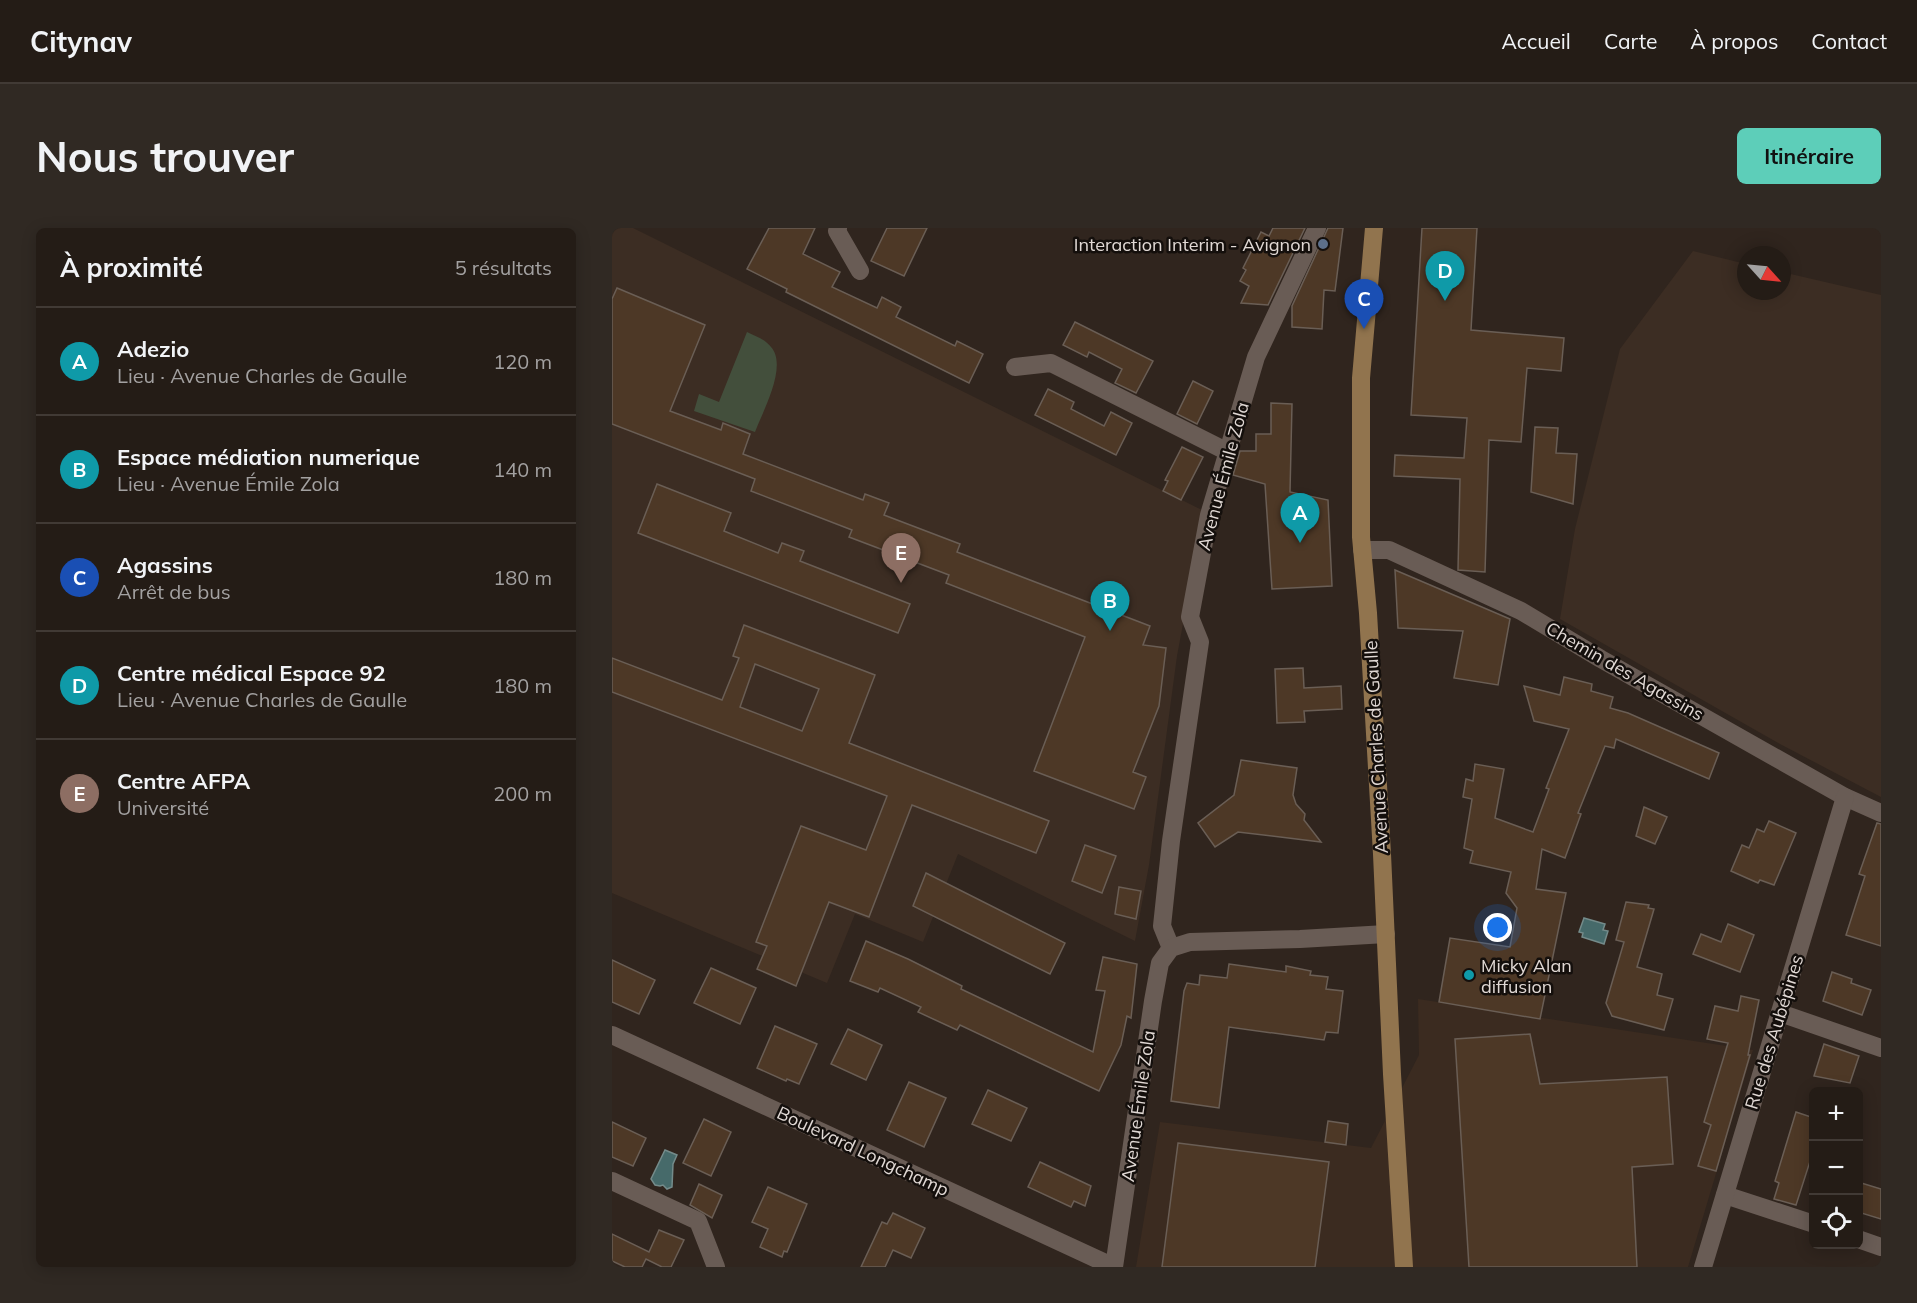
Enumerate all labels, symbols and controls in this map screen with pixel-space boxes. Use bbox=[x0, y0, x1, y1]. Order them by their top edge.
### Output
text: Citynav bbox=[30, 24, 132, 59]
text: Accueil bbox=[1501, 28, 1571, 54]
text: Carte bbox=[1604, 28, 1657, 54]
text: À propos bbox=[1690, 28, 1778, 54]
text: Contact bbox=[1811, 28, 1887, 54]
button: Itinéraire bbox=[1737, 128, 1881, 184]
text: Nous trouver bbox=[36, 130, 294, 183]
place label: Interaction Interim - Avignon bbox=[1074, 233, 1311, 256]
marker: Interaction Interim - Avignon bbox=[1316, 237, 1330, 251]
north arrow bbox=[1737, 246, 1791, 300]
text: À proximité bbox=[60, 251, 203, 284]
pin: D bbox=[1426, 251, 1464, 301]
text: 5 résultats bbox=[455, 255, 552, 280]
pin: C bbox=[1344, 279, 1383, 329]
text: Adezio bbox=[117, 335, 189, 363]
text: A bbox=[72, 349, 87, 374]
text: 120 m bbox=[493, 349, 552, 374]
text: Lieu · Avenue Charles de Gaulle bbox=[117, 363, 407, 388]
street label: Avenue Émile Zola bbox=[1192, 399, 1254, 553]
text: Espace médiation numerique bbox=[117, 443, 420, 471]
text: B bbox=[73, 457, 86, 482]
text: 140 m bbox=[493, 457, 552, 482]
text: Lieu · Avenue Émile Zola bbox=[117, 471, 340, 496]
pin: A bbox=[1280, 494, 1320, 543]
pin: E bbox=[882, 534, 920, 583]
text: Agassins bbox=[117, 551, 213, 579]
text: C bbox=[73, 565, 86, 590]
text: 180 m bbox=[493, 565, 552, 590]
text: Arrêt de bus bbox=[117, 579, 231, 604]
pin: B bbox=[1090, 582, 1130, 631]
street label: Chemin des Agassins bbox=[1542, 616, 1708, 726]
street label: Avenue Charles de Gaulle bbox=[1359, 640, 1393, 854]
text: Centre médical Espace 92 bbox=[117, 659, 386, 687]
text: D bbox=[72, 673, 87, 698]
text: 180 m bbox=[493, 673, 552, 698]
text: Lieu · Avenue Charles de Gaulle bbox=[117, 687, 407, 712]
text: Centre AFPA bbox=[117, 767, 250, 795]
text: E bbox=[74, 781, 85, 806]
text: 200 m bbox=[493, 781, 552, 806]
text: Université bbox=[117, 795, 209, 820]
your location bbox=[1483, 913, 1512, 942]
street label: Rue des Aubépines bbox=[1740, 952, 1808, 1112]
place label: Micky Alan diffusion bbox=[1481, 954, 1572, 998]
marker: Micky Alan diffusion bbox=[1462, 968, 1476, 982]
street label: Avenue Émile Zola bbox=[1116, 1029, 1160, 1183]
map controls bbox=[1809, 1087, 1863, 1249]
button: + bbox=[1809, 1087, 1863, 1141]
street label: Boulevard Longchamp bbox=[773, 1101, 953, 1201]
button: − bbox=[1809, 1141, 1863, 1195]
button: locate bbox=[1809, 1195, 1863, 1249]

